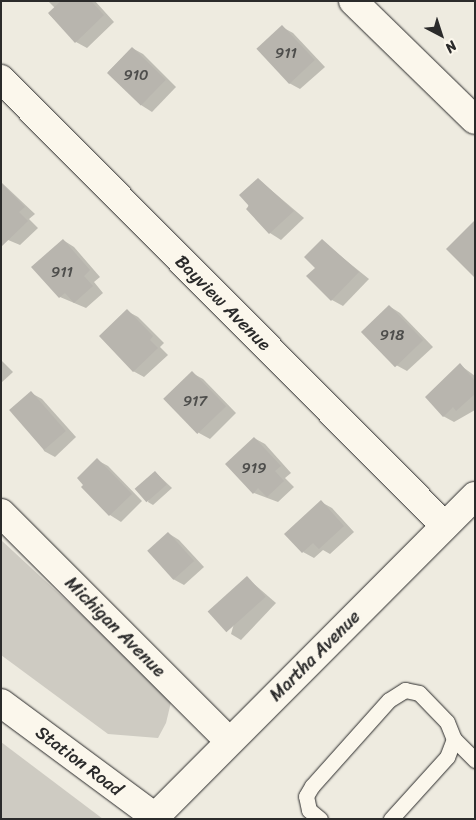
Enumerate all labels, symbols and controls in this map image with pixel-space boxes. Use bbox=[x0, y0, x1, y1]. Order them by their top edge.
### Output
north arrow bbox=[416, 10, 466, 60]
text: N bbox=[439, 34, 463, 60]
house number: 911 bbox=[275, 45, 297, 63]
house number: 910 bbox=[123, 67, 149, 85]
street label: Bayview Avenue bbox=[171, 251, 275, 355]
house number: 911 bbox=[51, 264, 73, 282]
house number: 918 bbox=[380, 327, 404, 345]
house number: 917 bbox=[183, 393, 207, 411]
house number: 919 bbox=[242, 460, 266, 478]
street label: Michigan Avenue bbox=[60, 572, 170, 682]
street label: Martha Avenue bbox=[265, 606, 365, 706]
street label: Station Road bbox=[31, 721, 127, 801]

